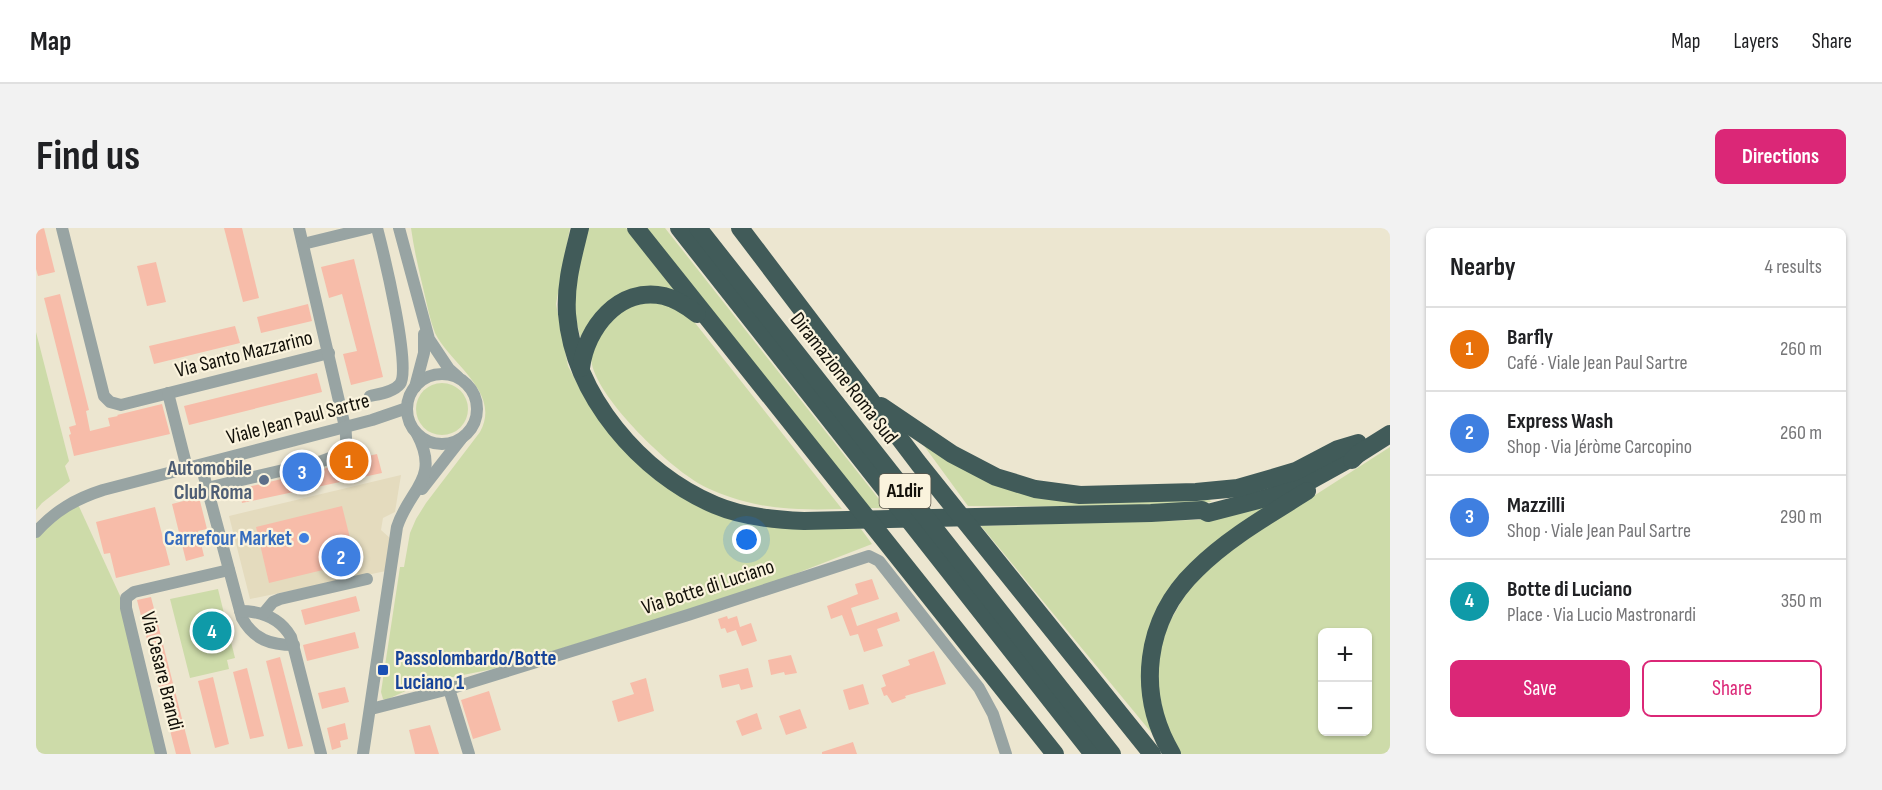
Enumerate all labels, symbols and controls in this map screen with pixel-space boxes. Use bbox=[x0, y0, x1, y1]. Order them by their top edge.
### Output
text: Map bbox=[30, 25, 71, 58]
text: Map bbox=[1671, 29, 1700, 54]
text: Layers bbox=[1733, 29, 1779, 54]
text: Share bbox=[1812, 29, 1852, 54]
button: Directions bbox=[1715, 129, 1846, 184]
text: Find us bbox=[36, 131, 140, 182]
text: Nearby bbox=[1450, 252, 1516, 283]
text: 4 results bbox=[1765, 255, 1822, 279]
street label: Diramazione Roma Sud bbox=[785, 307, 903, 449]
text: Barfly bbox=[1507, 324, 1553, 351]
street label: Via Santo Mazzarino bbox=[173, 325, 315, 383]
text: 1 bbox=[1466, 337, 1473, 361]
text: 260 m bbox=[1780, 337, 1822, 361]
text: Café · Viale Jean Paul Sartre bbox=[1507, 351, 1688, 375]
street label: Viale Jean Paul Sartre bbox=[224, 388, 372, 450]
text: Express Wash bbox=[1507, 408, 1613, 435]
text: 2 bbox=[1465, 421, 1474, 445]
text: 260 m bbox=[1780, 421, 1822, 445]
text: Shop · Via Jéròme Carcopino bbox=[1507, 435, 1692, 459]
pin: 1 bbox=[330, 438, 368, 484]
pin: 3 bbox=[282, 450, 322, 494]
place label: Automobile Club Roma bbox=[166, 456, 252, 505]
marker: Automobile Club Roma bbox=[257, 473, 271, 487]
road number: A1dir bbox=[880, 474, 930, 508]
text: Mazzilli bbox=[1507, 492, 1565, 519]
text: 3 bbox=[1465, 505, 1474, 529]
text: 290 m bbox=[1780, 505, 1822, 529]
text: Shop · Viale Jean Paul Sartre bbox=[1507, 519, 1691, 543]
your location bbox=[732, 525, 761, 554]
place label: Carrefour Market bbox=[164, 526, 292, 551]
marker: Carrefour Market bbox=[297, 531, 311, 545]
pin: 2 bbox=[322, 534, 360, 580]
street label: Via Botte di Luciano bbox=[639, 554, 777, 620]
text: Botte di Luciano bbox=[1507, 576, 1632, 603]
text: 4 bbox=[1465, 589, 1474, 613]
text: 350 m bbox=[1781, 589, 1822, 613]
text: Place · Via Lucio Mastronardi bbox=[1507, 603, 1696, 627]
pin: 4 bbox=[192, 608, 231, 654]
street label: Via Cesare Brandi bbox=[135, 609, 189, 733]
map controls bbox=[1318, 628, 1372, 736]
button: + bbox=[1318, 628, 1372, 682]
place label: Passolombardo/Botte Luciano 1 bbox=[395, 646, 556, 695]
button: Save bbox=[1450, 660, 1630, 717]
button: Share bbox=[1642, 660, 1822, 717]
marker: Passolombardo/Botte Luciano 1 bbox=[376, 663, 390, 677]
button: − bbox=[1318, 682, 1372, 736]

